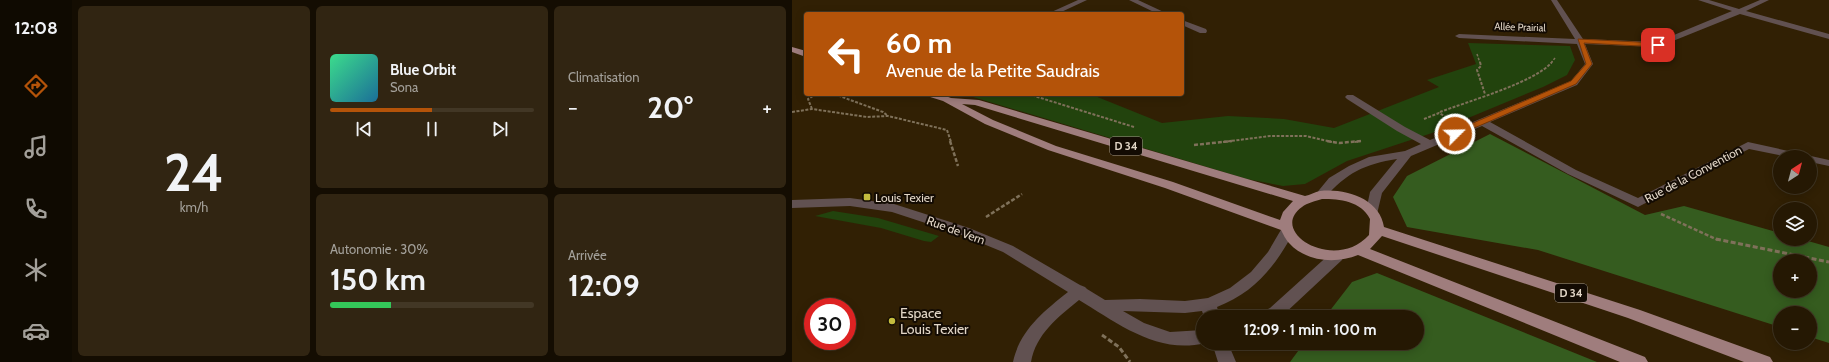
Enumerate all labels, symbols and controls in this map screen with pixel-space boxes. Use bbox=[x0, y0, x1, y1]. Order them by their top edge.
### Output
text: 12:08 bbox=[14, 17, 58, 39]
street label: Allée Prairial bbox=[1494, 20, 1547, 34]
text: 60 m bbox=[886, 26, 952, 60]
icon: left bbox=[820, 28, 872, 80]
pin bbox=[1641, 28, 1675, 62]
icon: arrive bbox=[1647, 34, 1669, 56]
text: Avenue de la Petite Saudrais bbox=[886, 60, 1100, 82]
text: Blue Orbit bbox=[390, 61, 456, 79]
text: Climatisation bbox=[568, 69, 640, 85]
icon: directions bbox=[22, 72, 50, 100]
text: Sona bbox=[390, 79, 418, 95]
text: 20° bbox=[647, 89, 693, 126]
text: − bbox=[568, 94, 578, 121]
text: + bbox=[762, 94, 772, 121]
position arrow bbox=[1434, 113, 1476, 155]
icon: previous bbox=[353, 118, 375, 140]
icon: pause bbox=[421, 118, 443, 140]
icon: next bbox=[489, 118, 511, 140]
icon: music bbox=[22, 133, 50, 161]
road number: D 34 bbox=[1110, 137, 1142, 155]
text: 24 bbox=[164, 141, 224, 204]
street label: Rue de la Convention bbox=[1642, 142, 1744, 206]
north arrow bbox=[1773, 150, 1817, 194]
map controls bbox=[1773, 150, 1817, 350]
place label: Louis Texier bbox=[875, 190, 934, 205]
marker: Louis Texier bbox=[862, 192, 872, 202]
icon: phone bbox=[22, 195, 50, 223]
text: km/h bbox=[180, 199, 208, 215]
button: layers bbox=[1773, 202, 1817, 246]
street label: Rue de Vern bbox=[925, 213, 987, 248]
text: Autonomie · 30% bbox=[330, 241, 428, 257]
text: Arrivée bbox=[568, 247, 607, 263]
button: + bbox=[1773, 254, 1817, 298]
icon: climate bbox=[22, 256, 50, 284]
text: 150 km bbox=[330, 261, 426, 298]
text: 12:09 bbox=[568, 267, 640, 304]
road number: D 34 bbox=[1555, 284, 1587, 302]
speed limit sign: 30 bbox=[804, 298, 856, 350]
place label: Espace Louis Texier bbox=[900, 304, 969, 338]
button: − bbox=[1773, 306, 1817, 350]
marker: Espace Louis Texier bbox=[887, 316, 897, 326]
icon: car bbox=[22, 317, 50, 345]
text: 12:09 · 1 min · 100 m bbox=[1243, 321, 1377, 339]

